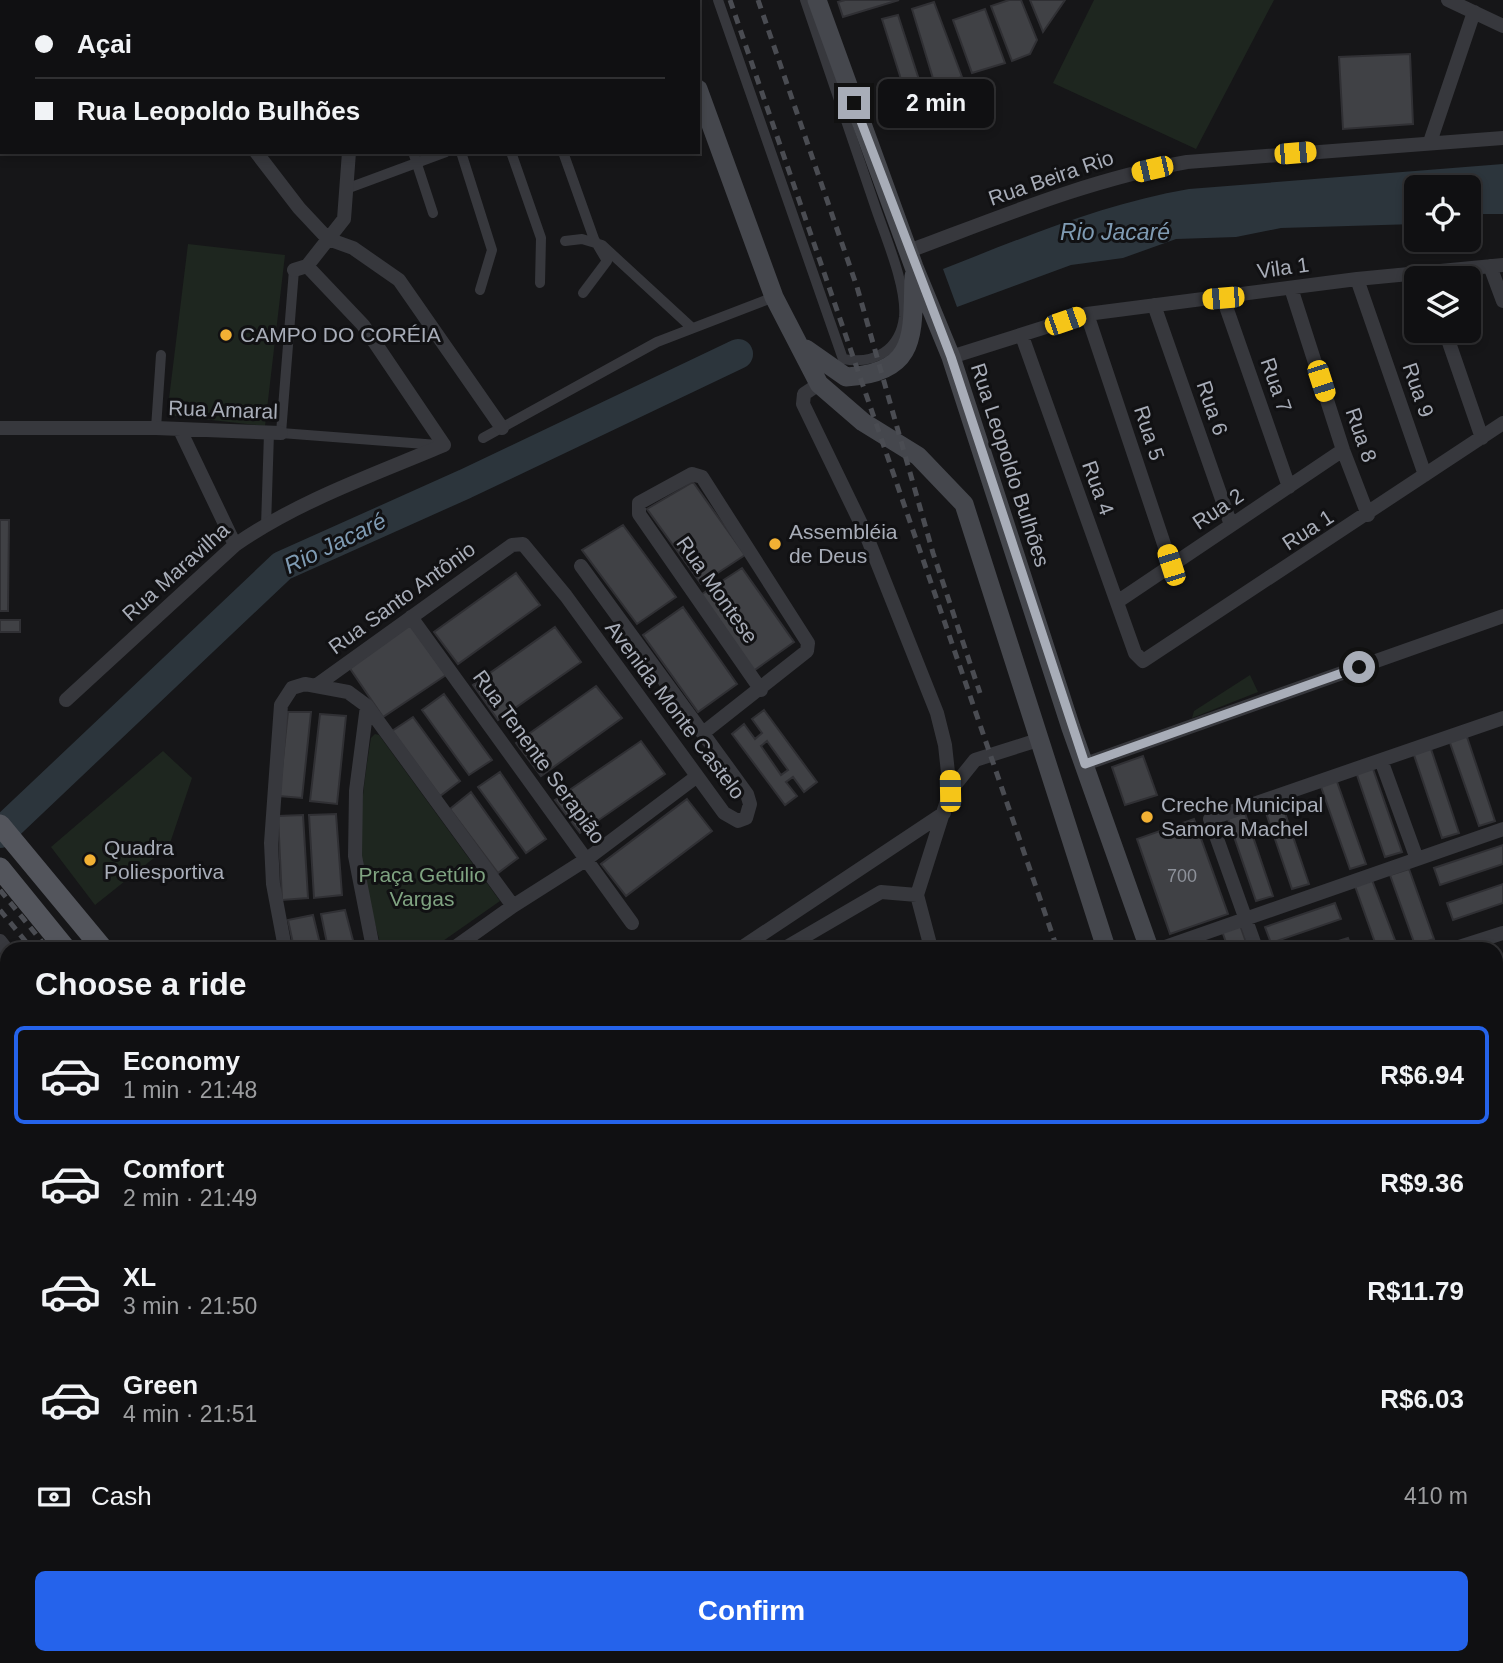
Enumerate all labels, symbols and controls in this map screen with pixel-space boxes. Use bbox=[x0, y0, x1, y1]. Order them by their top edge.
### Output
text: Açai bbox=[77, 29, 132, 59]
callout: 2 min bbox=[878, 78, 994, 128]
route end bbox=[838, 87, 870, 119]
text: 2 min bbox=[906, 90, 966, 116]
text: Rua Leopoldo Bulhões bbox=[77, 96, 360, 126]
car bbox=[1274, 141, 1317, 165]
street label: Rua Beira Rio bbox=[985, 145, 1116, 210]
car bbox=[1130, 154, 1175, 184]
map controls bbox=[1404, 175, 1481, 343]
button: locate bbox=[1404, 175, 1481, 252]
water label: Rio Jacaré bbox=[1060, 219, 1170, 245]
street label: Vila 1 bbox=[1256, 252, 1310, 283]
button: layers bbox=[1404, 266, 1481, 343]
car bbox=[1202, 286, 1245, 310]
car bbox=[1042, 304, 1089, 338]
place label: CAMPO DO CORÉIA bbox=[240, 323, 441, 346]
marker: CAMPO DO CORÉIA bbox=[218, 327, 234, 343]
street label: Rua 7 bbox=[1256, 355, 1296, 415]
car bbox=[1305, 358, 1338, 404]
street label: Rua Leopoldo Bulhões bbox=[967, 360, 1054, 569]
street label: Rua 9 bbox=[1398, 360, 1438, 420]
street label: Rua 6 bbox=[1192, 378, 1232, 438]
street label: Rua Amaral bbox=[168, 396, 278, 423]
street label: Rua 5 bbox=[1130, 403, 1169, 463]
street label: Rua 8 bbox=[1341, 405, 1381, 465]
street label: Rua 4 bbox=[1078, 458, 1119, 518]
street label: Rua 2 bbox=[1188, 483, 1247, 534]
street label: Rua 1 bbox=[1278, 505, 1337, 554]
water label: Rio Jacaré bbox=[280, 507, 390, 579]
street label: Rua Maravilha bbox=[118, 518, 234, 625]
place label: Assembléia de Deus bbox=[789, 520, 898, 567]
street label: Rua Montese bbox=[672, 532, 763, 647]
marker: Assembléia de Deus bbox=[767, 536, 783, 552]
street label: Rua Santo Antônio bbox=[324, 537, 479, 658]
car bbox=[1155, 542, 1188, 588]
street label: Avenida Monte Castelo bbox=[601, 616, 750, 803]
route start bbox=[1343, 651, 1375, 683]
street label: Rua Tenente Serapião bbox=[469, 666, 610, 848]
car bbox=[940, 770, 961, 812]
place label: Creche Municipal Samora Machel bbox=[1161, 793, 1323, 840]
marker: Creche Municipal Samora Machel bbox=[1139, 809, 1155, 825]
place label: Quadra Poliesportiva bbox=[104, 836, 225, 883]
marker: Quadra Poliesportiva bbox=[82, 852, 98, 868]
park label: Praça Getúlio Vargas bbox=[358, 863, 486, 910]
house number: 700 bbox=[1167, 866, 1197, 886]
text: Choose a ride bbox=[35, 966, 247, 1002]
icon: car bbox=[39, 1044, 102, 1107]
text: Economy bbox=[123, 1046, 240, 1076]
text: R$6.94 bbox=[1380, 1060, 1464, 1090]
text: 1 min · 21:48 bbox=[123, 1077, 257, 1103]
icon: car bbox=[39, 1152, 102, 1215]
text: Comfort bbox=[123, 1154, 224, 1184]
text: R$9.36 bbox=[1380, 1168, 1464, 1198]
text: 2 min · 21:49 bbox=[123, 1185, 257, 1211]
icon: car bbox=[39, 1260, 102, 1323]
text: XL bbox=[123, 1262, 156, 1292]
text: R$11.79 bbox=[1367, 1276, 1464, 1306]
text: 3 min · 21:50 bbox=[123, 1293, 257, 1319]
icon: car bbox=[39, 1368, 102, 1431]
text: Green bbox=[123, 1370, 198, 1400]
text: R$6.03 bbox=[1380, 1384, 1464, 1414]
text: 4 min · 21:51 bbox=[123, 1401, 257, 1427]
icon: cash bbox=[35, 1478, 73, 1516]
text: Cash bbox=[91, 1481, 152, 1511]
text: 410 m bbox=[1404, 1483, 1468, 1509]
button: Confirm bbox=[35, 1571, 1468, 1651]

